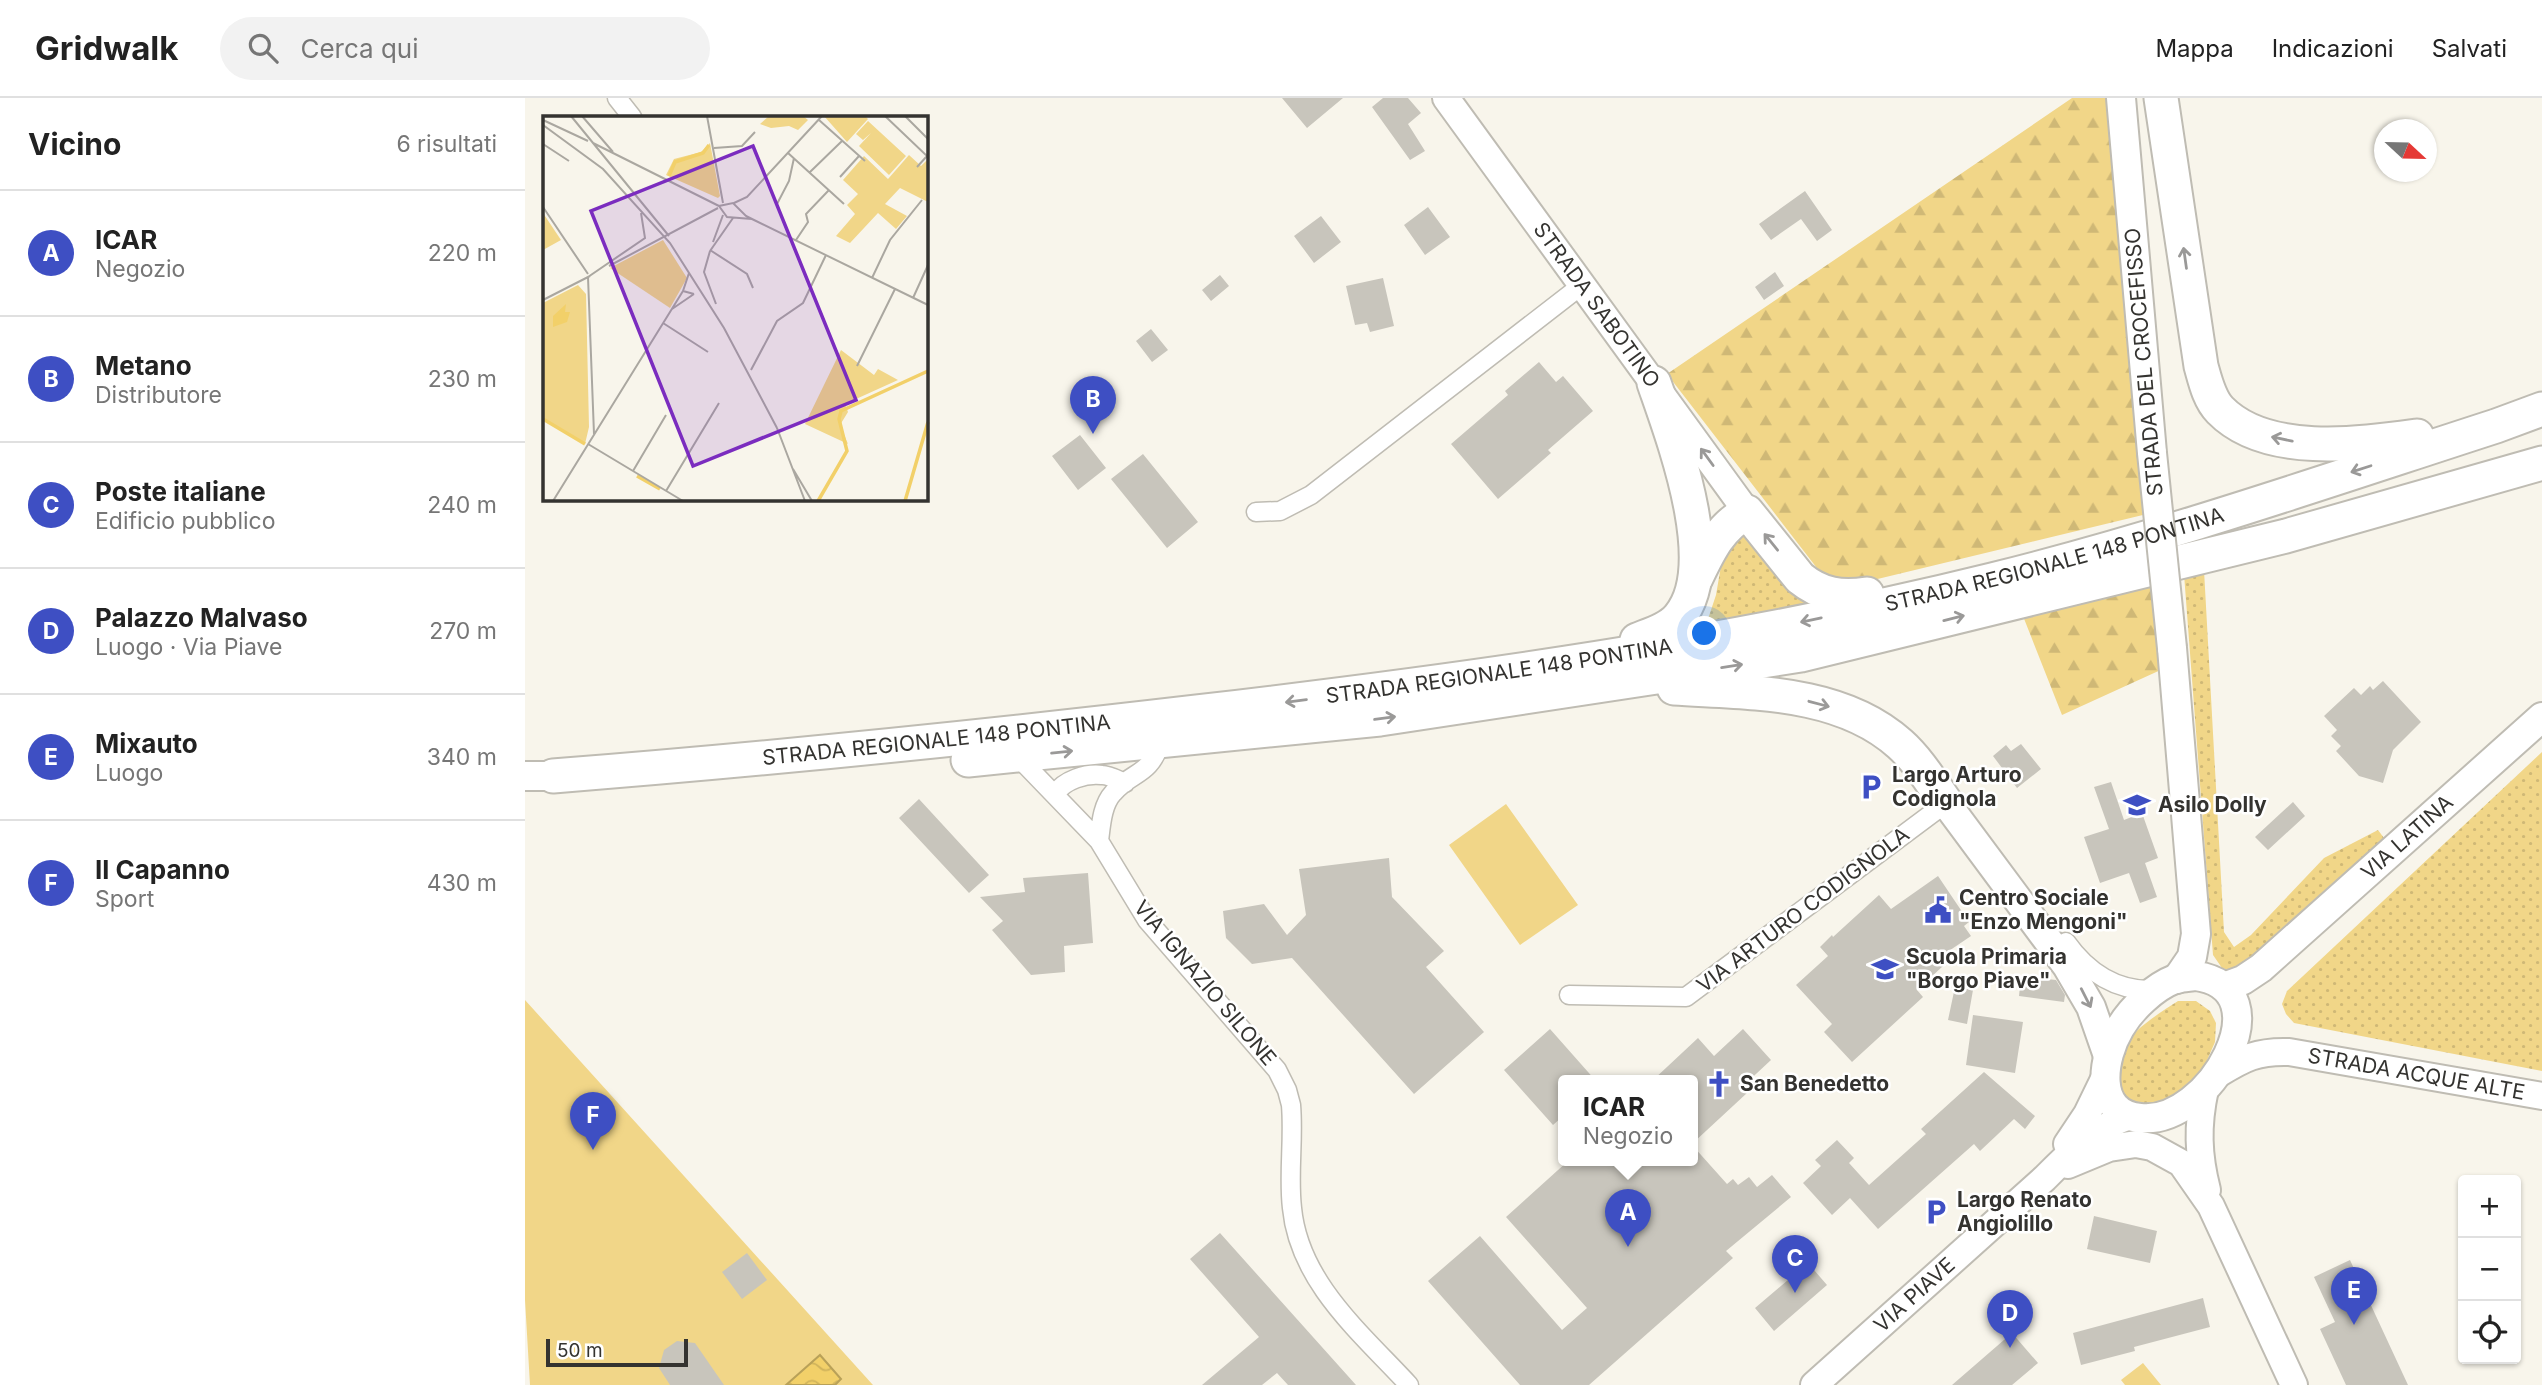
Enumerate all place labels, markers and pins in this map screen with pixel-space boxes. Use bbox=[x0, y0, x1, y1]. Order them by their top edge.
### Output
pin: B bbox=[1070, 376, 1116, 434]
place label: Largo Arturo Codignola bbox=[1892, 762, 2022, 811]
parking icon: Largo Arturo Codignola bbox=[1856, 772, 1886, 802]
school or university icon: Asilo Dolly bbox=[2122, 790, 2152, 820]
place label: Asilo Dolly bbox=[2158, 792, 2267, 817]
place label: Centro Sociale "Enzo Mengoni" bbox=[1959, 885, 2128, 934]
public building icon: Centro Sociale "Enzo Mengoni" bbox=[1923, 895, 1953, 925]
place label: Scuola Primaria "Borgo Piave" bbox=[1906, 944, 2067, 993]
school or university icon: Scuola Primaria "Borgo Piave" bbox=[1870, 954, 1900, 984]
church icon: San Benedetto bbox=[1704, 1069, 1734, 1099]
place label: San Benedetto bbox=[1740, 1071, 1889, 1096]
pin: F bbox=[570, 1092, 616, 1150]
place label: Largo Renato Angiolillo bbox=[1957, 1187, 2092, 1236]
pin: A bbox=[1605, 1189, 1651, 1247]
parking icon: Largo Renato Angiolillo bbox=[1921, 1197, 1951, 1227]
pin: C bbox=[1772, 1235, 1818, 1293]
pin: E bbox=[2331, 1267, 2377, 1325]
pin: D bbox=[1987, 1290, 2033, 1348]

